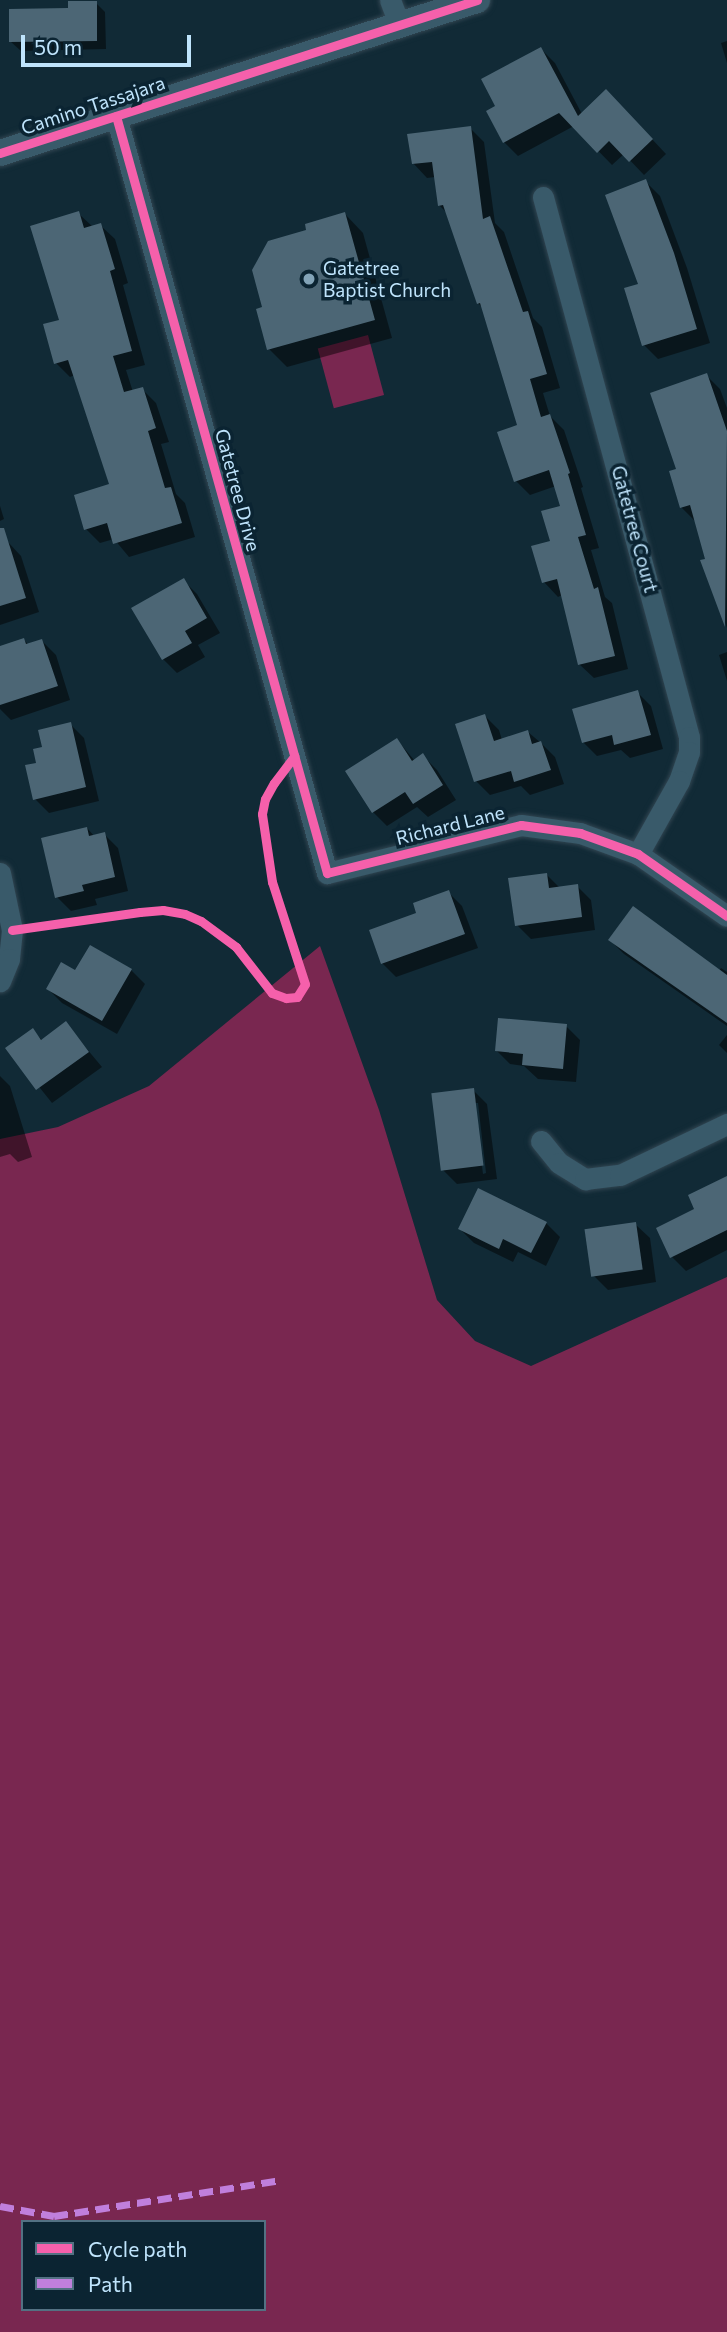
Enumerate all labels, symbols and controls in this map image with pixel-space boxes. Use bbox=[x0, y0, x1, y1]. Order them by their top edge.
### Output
scale bar bbox=[24, 21, 194, 65]
text: 50 m bbox=[34, 34, 82, 59]
street label: Camino Tassajara bbox=[18, 71, 168, 139]
place label: Gatetree Baptist Church bbox=[323, 257, 451, 301]
marker: Gatetree Baptist Church bbox=[301, 271, 317, 287]
street label: Gatetree Drive bbox=[211, 426, 265, 554]
street label: Gatetree Court bbox=[607, 463, 663, 595]
street label: Richard Lane bbox=[393, 800, 507, 850]
legend bbox=[21, 2220, 266, 2311]
text: Cycle path bbox=[88, 2236, 187, 2261]
text: Path bbox=[88, 2271, 133, 2296]

